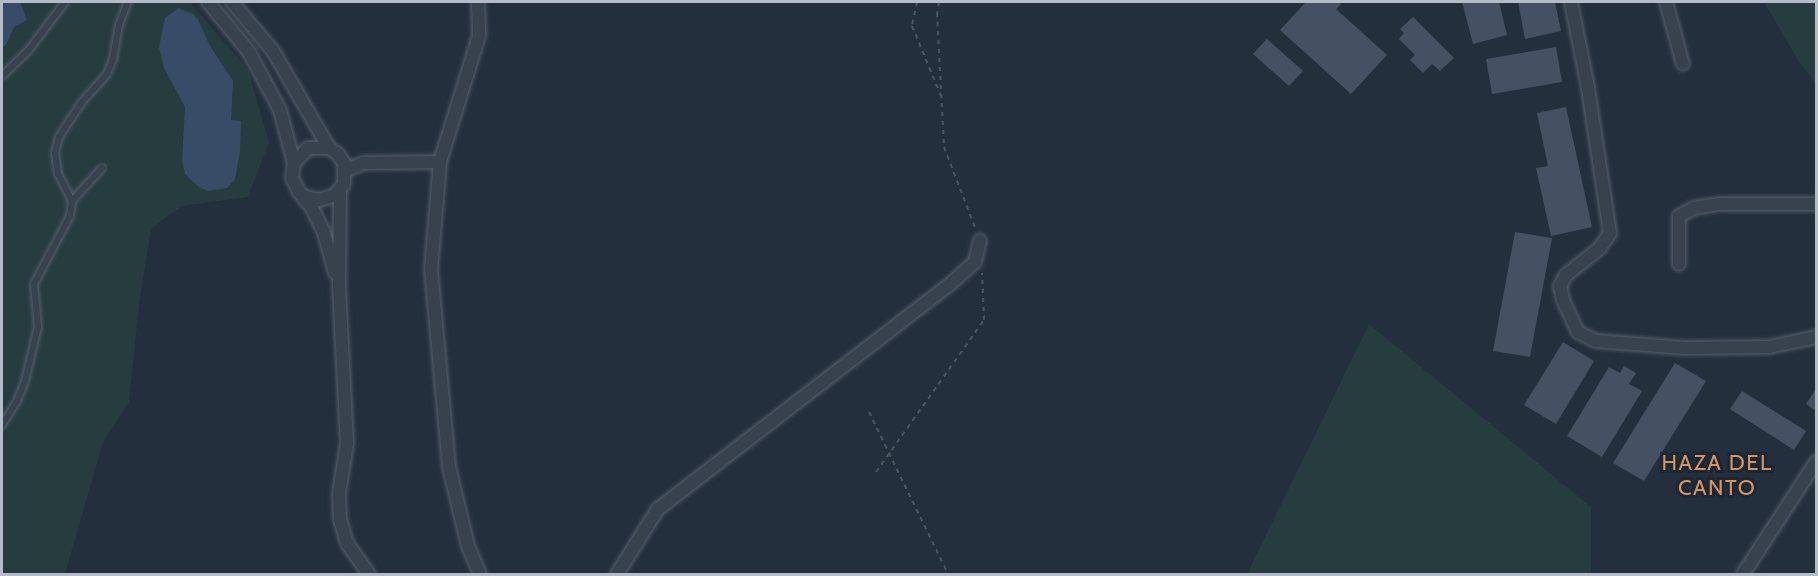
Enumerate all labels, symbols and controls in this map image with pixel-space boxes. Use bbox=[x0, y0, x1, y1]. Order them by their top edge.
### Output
district label: HAZA DEL CANTO bbox=[1662, 449, 1772, 500]

